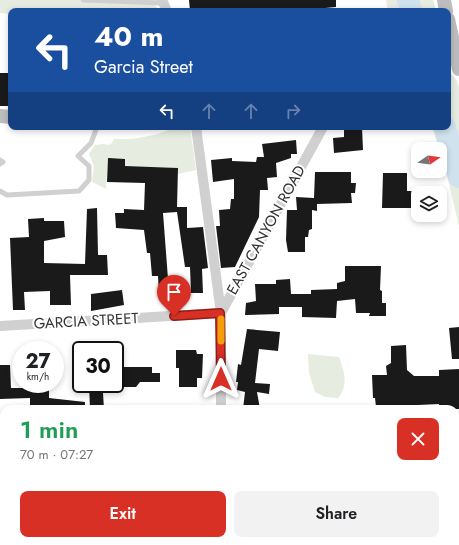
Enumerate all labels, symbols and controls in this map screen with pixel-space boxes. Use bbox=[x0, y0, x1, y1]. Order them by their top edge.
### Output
text: 40 m bbox=[94, 16, 163, 57]
icon: left bbox=[28, 24, 80, 76]
text: Garcia Street bbox=[94, 54, 193, 80]
icon: left bbox=[156, 100, 178, 122]
icon: ahead bbox=[198, 100, 220, 122]
icon: ahead bbox=[240, 100, 262, 122]
icon: right bbox=[282, 100, 304, 122]
north arrow bbox=[411, 142, 447, 178]
map controls bbox=[411, 142, 447, 222]
street label: EAST CANYON ROAD bbox=[221, 161, 311, 299]
button: layers bbox=[411, 186, 447, 222]
pin bbox=[157, 275, 191, 316]
icon: arrive bbox=[163, 281, 185, 303]
street label: GARCIA STREET bbox=[33, 307, 139, 335]
speed limit sign: 30 bbox=[72, 341, 124, 393]
text: 27 bbox=[25, 347, 51, 376]
position arrow bbox=[200, 358, 242, 400]
text: km/h bbox=[27, 369, 49, 384]
text: 1 min bbox=[20, 412, 78, 447]
button: close bbox=[397, 418, 439, 460]
text: 70 m · 07:27 bbox=[20, 445, 93, 464]
button: Exit bbox=[20, 491, 226, 537]
button: Share bbox=[234, 491, 439, 537]

